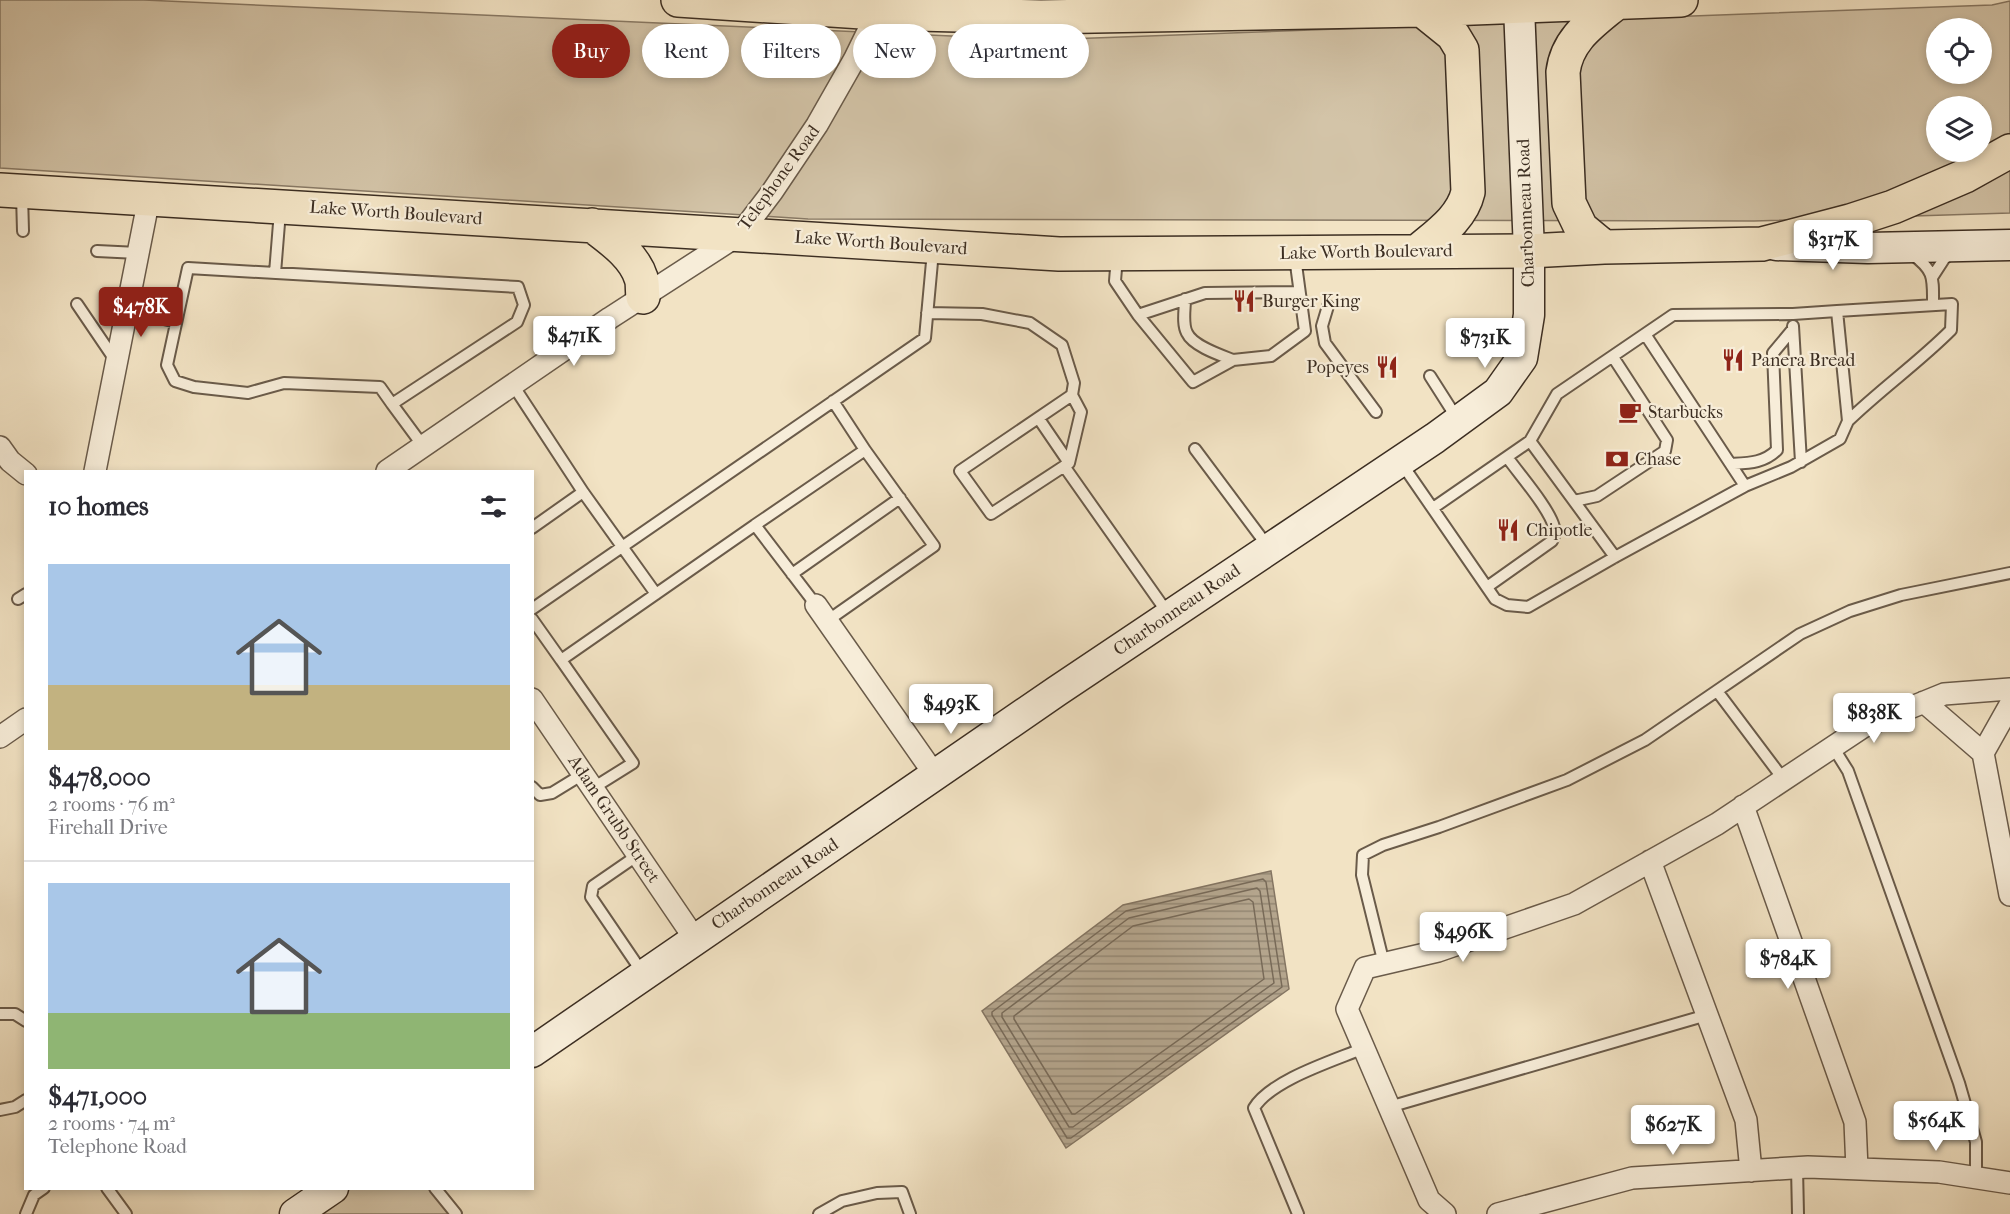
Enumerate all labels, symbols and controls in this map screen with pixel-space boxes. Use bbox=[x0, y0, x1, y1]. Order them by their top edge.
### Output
map controls bbox=[1926, 18, 1992, 162]
button: locate bbox=[1926, 18, 1992, 84]
chip: Buy bbox=[552, 24, 630, 78]
chip: Rent bbox=[642, 24, 729, 78]
chip: Filters bbox=[741, 24, 841, 78]
chip: New bbox=[853, 24, 936, 78]
chip: Apartment bbox=[948, 24, 1089, 78]
button: layers bbox=[1926, 96, 1992, 162]
street label: Telephone Road bbox=[734, 121, 824, 235]
street label: Charbonneau Road bbox=[1513, 138, 1539, 288]
street label: Lake Worth Boulevard bbox=[309, 196, 483, 230]
pin: $317K bbox=[1791, 220, 1875, 271]
street label: Lake Worth Boulevard bbox=[794, 226, 968, 260]
text: $317K bbox=[1808, 228, 1858, 251]
street label: Lake Worth Boulevard bbox=[1279, 240, 1453, 264]
pin: $478K bbox=[99, 287, 183, 338]
restaurant icon: Burger King bbox=[1231, 288, 1257, 314]
place label: Burger King bbox=[1262, 291, 1360, 312]
text: $478K bbox=[113, 295, 169, 318]
pin: $471K bbox=[532, 316, 616, 367]
pin: $731K bbox=[1443, 318, 1527, 369]
text: $471K bbox=[547, 324, 601, 347]
text: $731K bbox=[1460, 326, 1510, 349]
restaurant icon: Panera Bread bbox=[1720, 347, 1746, 373]
place label: Panera Bread bbox=[1751, 350, 1856, 371]
restaurant icon: Popeyes bbox=[1374, 354, 1400, 380]
place label: Popeyes bbox=[1306, 357, 1369, 378]
cafe icon: Starbucks bbox=[1617, 399, 1643, 425]
place label: Starbucks bbox=[1648, 402, 1723, 423]
bank icon: Chase bbox=[1604, 446, 1630, 472]
place label: Chase bbox=[1635, 449, 1681, 470]
icon: filters bbox=[477, 490, 510, 523]
text: 10 homes bbox=[48, 491, 149, 522]
restaurant icon: Chipotle bbox=[1495, 517, 1521, 543]
place label: Chipotle bbox=[1526, 520, 1593, 541]
street label: Charbonneau Road bbox=[1109, 560, 1245, 660]
icon: home bbox=[225, 603, 333, 711]
pin: $493K bbox=[909, 684, 993, 735]
text: $493K bbox=[923, 692, 979, 715]
pin: $838K bbox=[1832, 693, 1916, 744]
text: $838K bbox=[1847, 701, 1901, 724]
street label: Adam Grubb Street bbox=[563, 750, 665, 887]
text: $478,000 bbox=[48, 762, 151, 793]
text: 2 rooms · 76 m² bbox=[48, 793, 175, 816]
text: Firehall Drive bbox=[48, 816, 168, 839]
street label: Charbonneau Road bbox=[707, 834, 843, 934]
pin: $496K bbox=[1421, 912, 1505, 963]
text: $496K bbox=[1434, 920, 1492, 943]
icon: home bbox=[225, 922, 333, 1030]
pin: $784K bbox=[1746, 939, 1830, 990]
text: $784K bbox=[1760, 947, 1816, 970]
text: $471,000 bbox=[48, 1081, 147, 1112]
pin: $564K bbox=[1894, 1101, 1978, 1152]
pin: $627K bbox=[1631, 1105, 1715, 1156]
text: $564K bbox=[1908, 1109, 1964, 1132]
text: 2 rooms · 74 m² bbox=[48, 1112, 175, 1135]
text: $627K bbox=[1645, 1113, 1701, 1136]
text: Telephone Road bbox=[48, 1135, 187, 1158]

